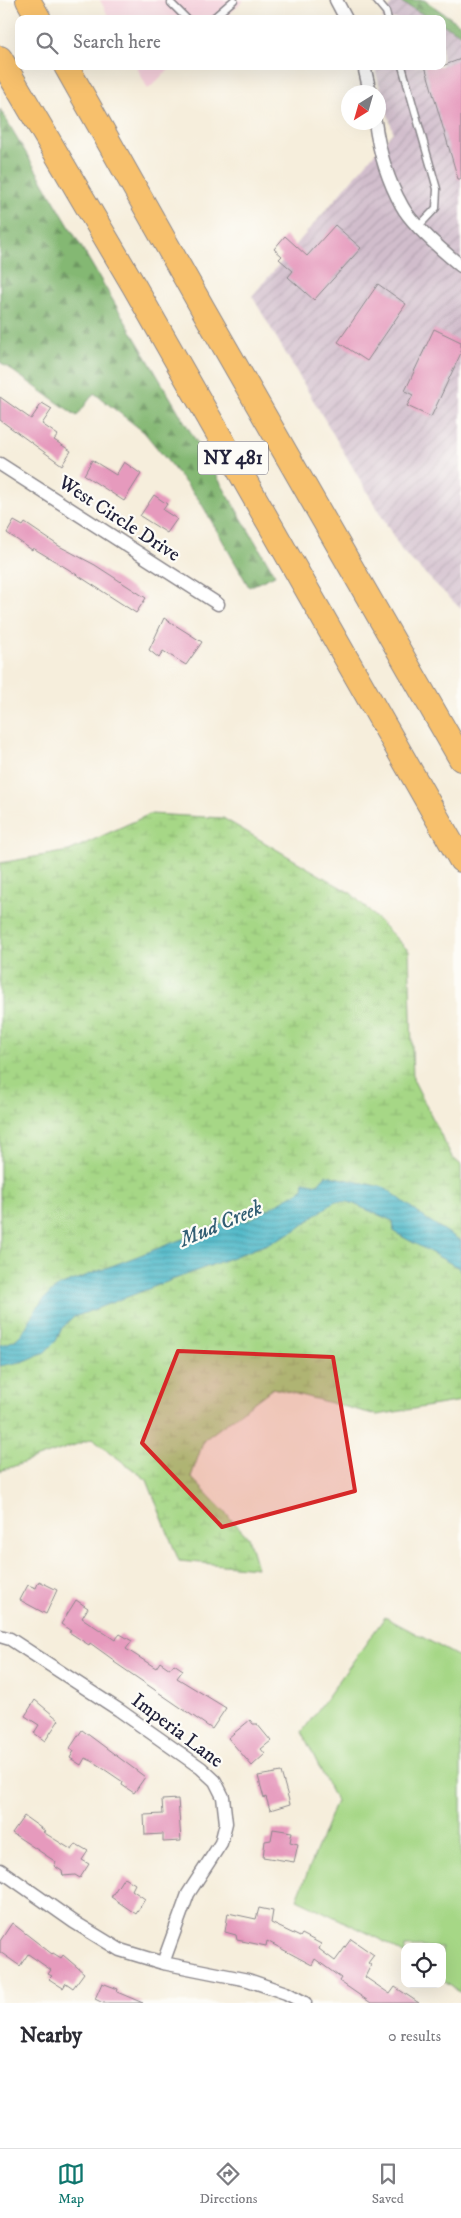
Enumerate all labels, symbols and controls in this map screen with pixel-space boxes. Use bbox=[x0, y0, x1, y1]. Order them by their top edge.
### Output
search box bbox=[15, 15, 446, 70]
icon: search bbox=[33, 29, 61, 57]
text: Search here bbox=[73, 31, 161, 54]
north arrow bbox=[341, 85, 386, 130]
road number: NY 481 bbox=[198, 442, 268, 474]
street label: West Circle Drive bbox=[52, 470, 185, 568]
water label: Mud Creek bbox=[174, 1195, 267, 1254]
street label: Imperia Lane bbox=[126, 1688, 228, 1774]
map controls bbox=[401, 1943, 446, 1988]
button: locate bbox=[401, 1943, 446, 1988]
text: Nearby bbox=[20, 2023, 82, 2049]
text: 0 results bbox=[388, 2026, 441, 2046]
tab: Map bbox=[57, 2160, 85, 2208]
tab: Directions bbox=[199, 2160, 257, 2208]
tab: Saved bbox=[372, 2160, 404, 2208]

